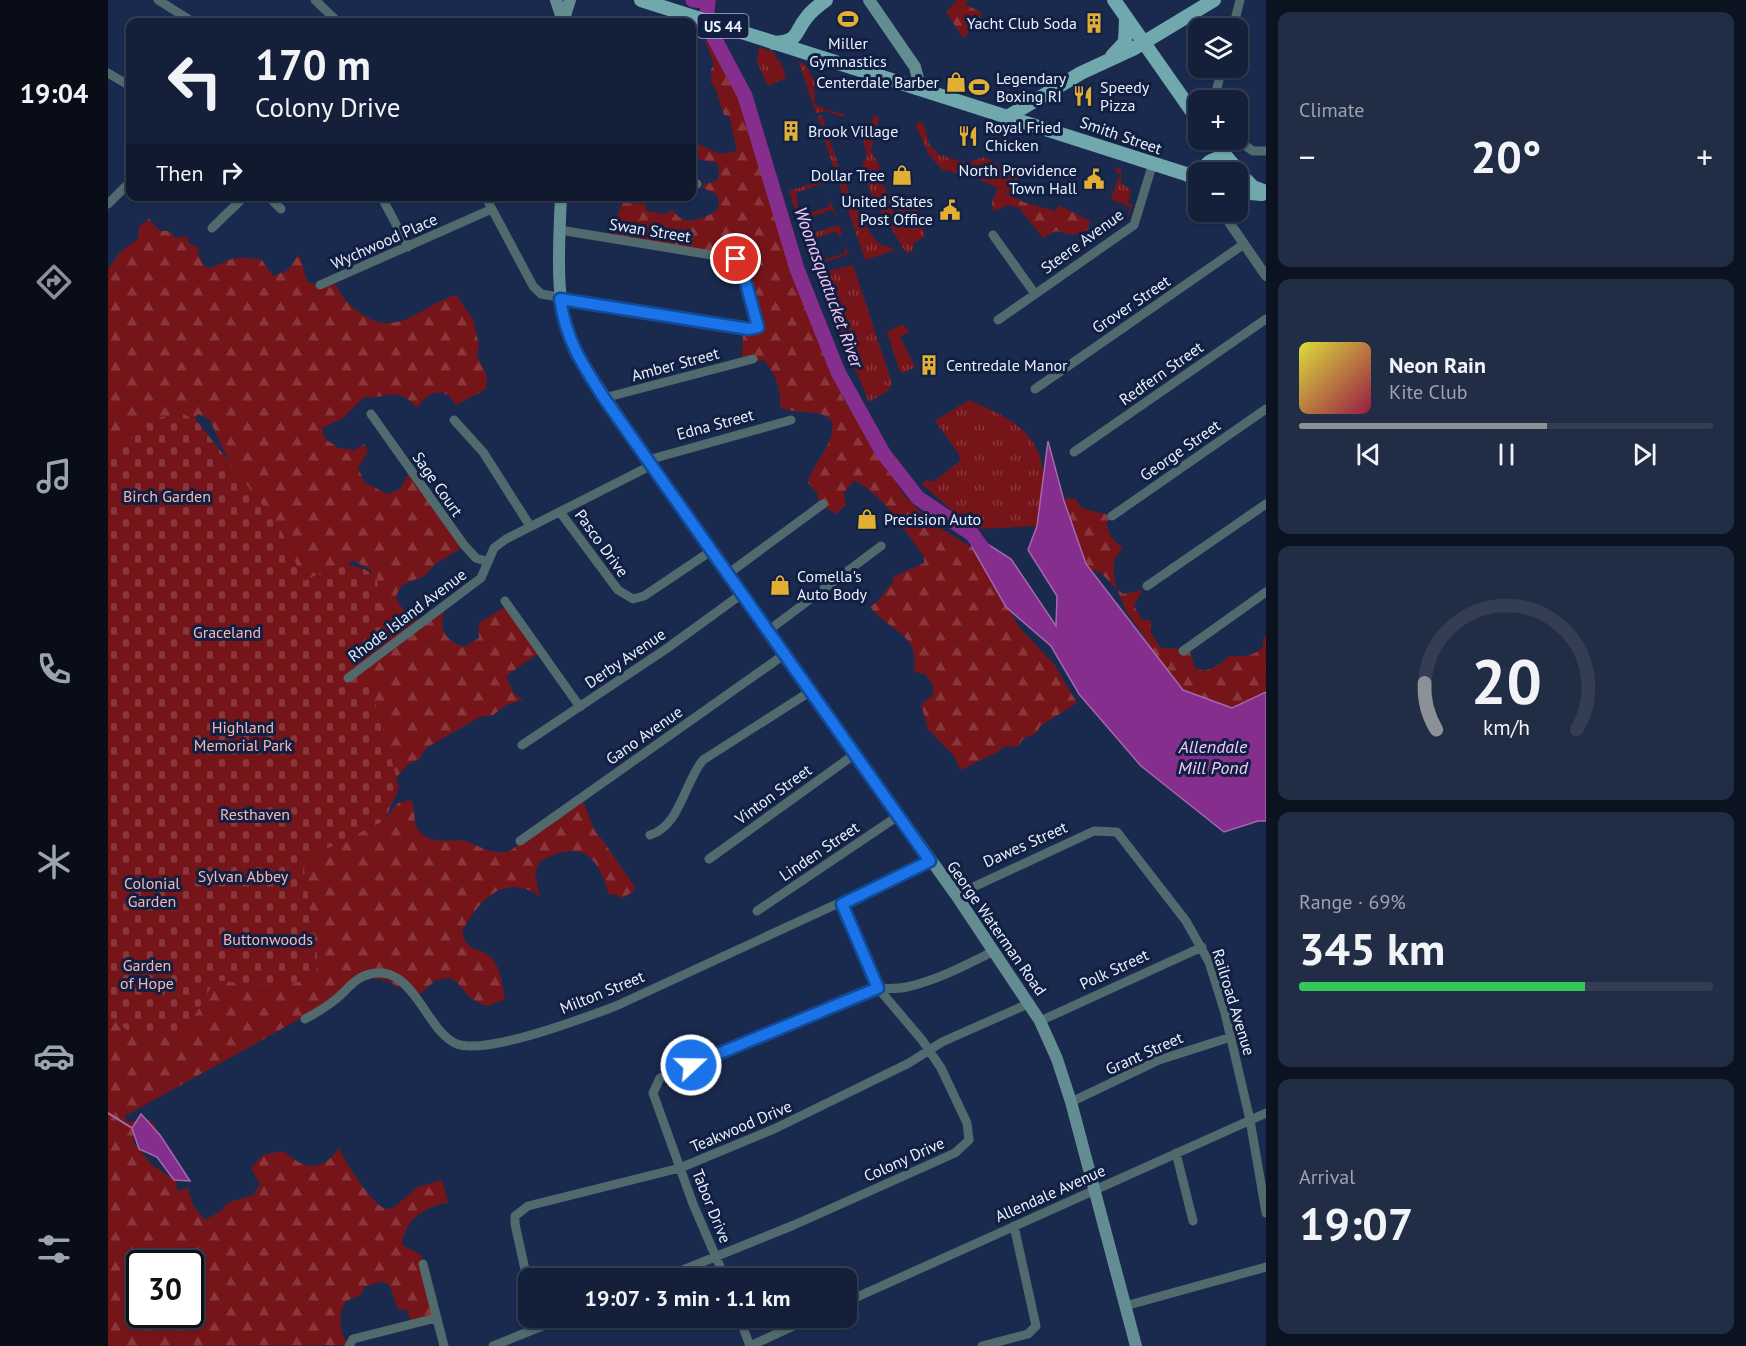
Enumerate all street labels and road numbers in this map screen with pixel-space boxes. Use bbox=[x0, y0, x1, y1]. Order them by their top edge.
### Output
road number: US 44 bbox=[698, 14, 748, 38]
street label: Smith Street bbox=[1078, 112, 1165, 158]
street label: Steere Avenue bbox=[1037, 204, 1127, 278]
street label: Wychwood Place bbox=[328, 209, 440, 273]
street label: Swan Street bbox=[608, 214, 693, 246]
street label: Grover Street bbox=[1088, 270, 1174, 337]
street label: Redfern Street bbox=[1115, 336, 1207, 409]
street label: Amber Street bbox=[629, 343, 721, 385]
street label: Edna Street bbox=[674, 404, 756, 444]
street label: George Street bbox=[1136, 415, 1225, 485]
street label: Sage Court bbox=[408, 448, 468, 521]
street label: Pasco Drive bbox=[571, 505, 633, 581]
street label: Rhode Island Avenue bbox=[344, 564, 470, 666]
street label: Derby Avenue bbox=[581, 624, 669, 692]
street label: Gano Avenue bbox=[602, 701, 686, 769]
street label: Vinton Street bbox=[730, 759, 816, 829]
street label: Dawes Street bbox=[980, 816, 1071, 871]
street label: Linden Street bbox=[775, 817, 863, 885]
street label: George Waterman Road bbox=[943, 857, 1051, 999]
street label: Polk Street bbox=[1076, 944, 1152, 994]
street label: Railroad Avenue bbox=[1208, 946, 1260, 1058]
street label: Milton Street bbox=[557, 966, 648, 1018]
street label: Grant Street bbox=[1102, 1027, 1186, 1079]
street label: Teakwood Drive bbox=[687, 1096, 795, 1156]
street label: Colony Drive bbox=[861, 1132, 947, 1186]
street label: Allendale Avenue bbox=[992, 1160, 1108, 1226]
street label: Tabor Drive bbox=[688, 1166, 736, 1246]

